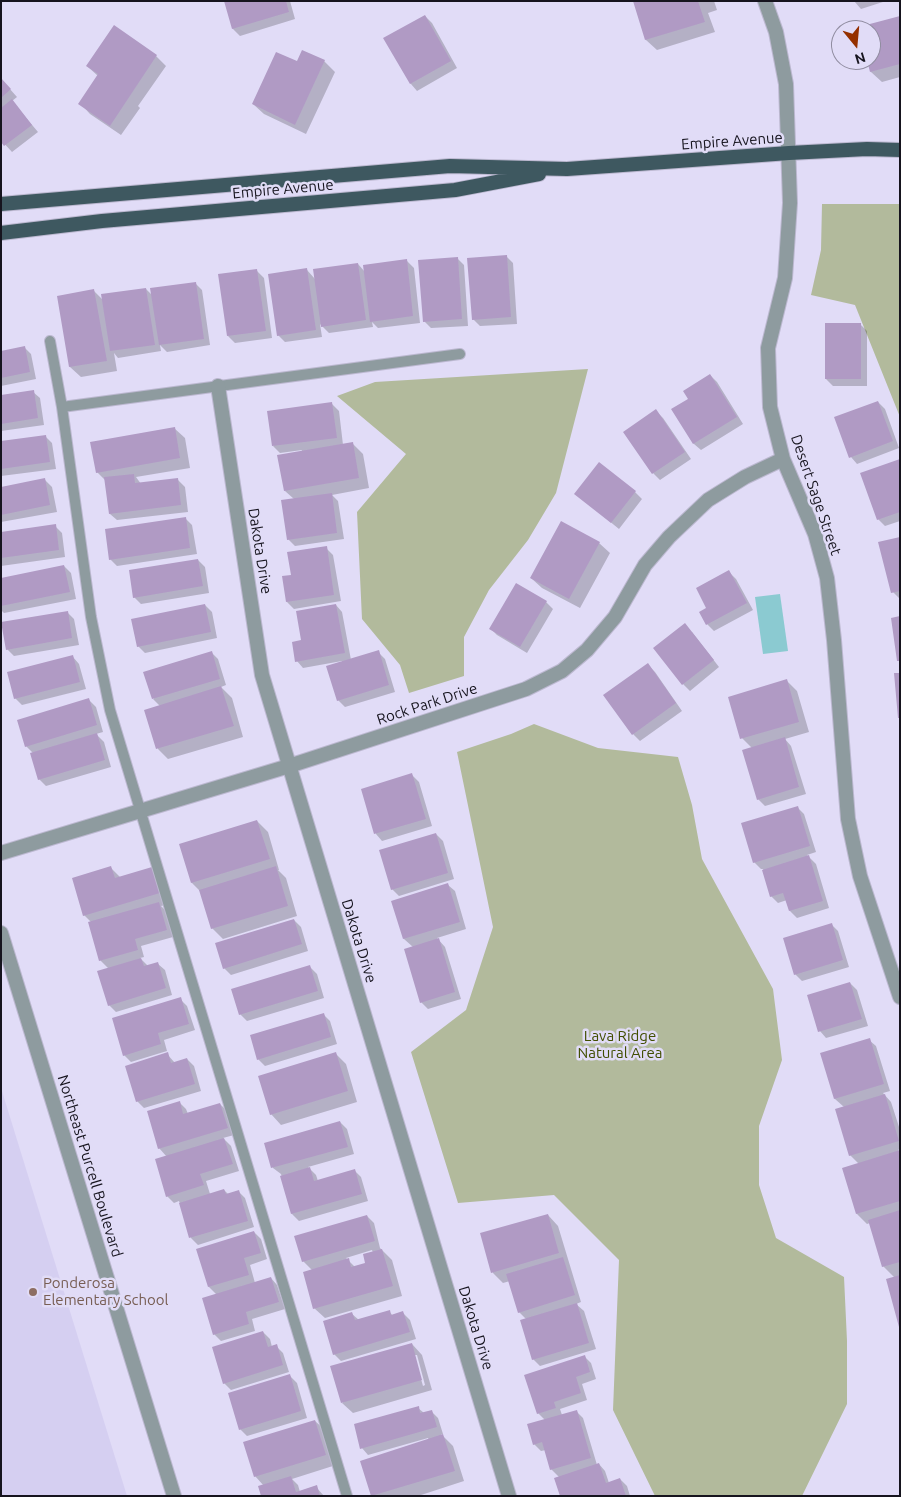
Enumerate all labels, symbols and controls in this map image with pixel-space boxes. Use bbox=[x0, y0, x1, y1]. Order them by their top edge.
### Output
north arrow bbox=[831, 20, 881, 70]
text: N bbox=[853, 49, 867, 68]
street label: Empire Avenue bbox=[681, 128, 783, 154]
street label: Empire Avenue bbox=[232, 176, 334, 202]
street label: Desert Sage Street bbox=[787, 432, 845, 558]
street label: Dakota Drive bbox=[244, 507, 276, 595]
street label: Rock Park Drive bbox=[374, 679, 480, 729]
street label: Dakota Drive bbox=[338, 897, 380, 985]
park label: Lava Ridge Natural Area bbox=[577, 1027, 663, 1062]
street label: Northeast Purcell Boulevard bbox=[54, 1073, 126, 1259]
place label: Ponderosa Elementary School bbox=[43, 1274, 169, 1309]
street label: Dakota Drive bbox=[455, 1284, 497, 1372]
marker: Ponderosa Elementary School bbox=[27, 1286, 39, 1298]

